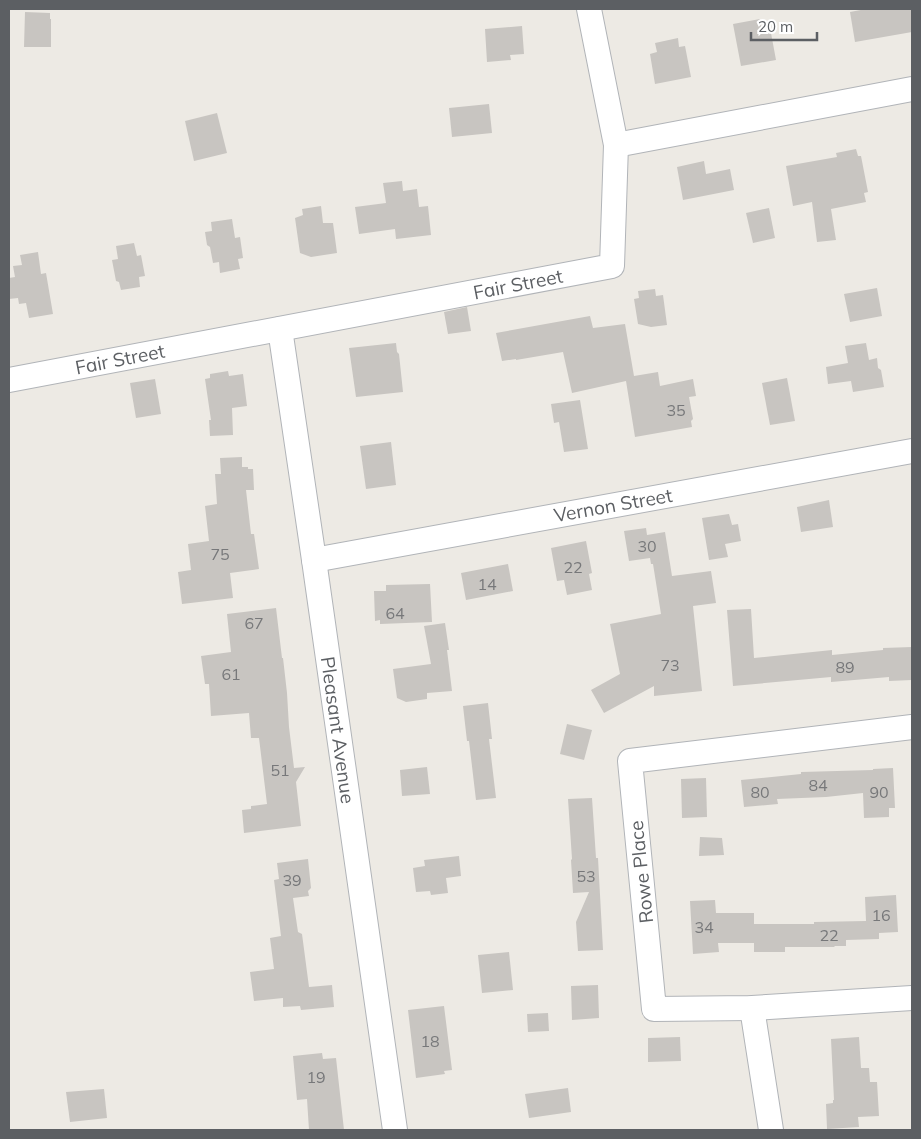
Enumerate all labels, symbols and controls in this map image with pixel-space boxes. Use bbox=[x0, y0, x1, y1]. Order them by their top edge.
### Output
scale bar bbox=[751, 10, 817, 42]
text: 20 m bbox=[758, 17, 793, 36]
street label: Fair Street bbox=[471, 264, 565, 304]
street label: Fair Street bbox=[73, 339, 167, 379]
house number: 35 bbox=[666, 400, 686, 420]
street label: Vernon Street bbox=[552, 483, 675, 527]
house number: 30 bbox=[637, 536, 657, 556]
house number: 75 bbox=[210, 544, 230, 564]
house number: 22 bbox=[563, 557, 583, 577]
house number: 14 bbox=[477, 574, 497, 594]
house number: 64 bbox=[385, 603, 405, 623]
house number: 67 bbox=[244, 613, 264, 633]
street label: Pleasant Avenue bbox=[316, 655, 360, 805]
house number: 73 bbox=[660, 655, 680, 675]
house number: 89 bbox=[835, 657, 855, 677]
house number: 61 bbox=[221, 664, 241, 684]
house number: 51 bbox=[270, 760, 290, 780]
house number: 84 bbox=[808, 775, 828, 795]
house number: 80 bbox=[750, 782, 770, 802]
house number: 90 bbox=[869, 782, 889, 802]
street label: Rowe Place bbox=[624, 819, 658, 925]
house number: 53 bbox=[576, 866, 596, 886]
house number: 39 bbox=[282, 870, 302, 890]
house number: 16 bbox=[871, 905, 891, 925]
house number: 34 bbox=[694, 917, 714, 937]
house number: 22 bbox=[819, 925, 839, 945]
house number: 18 bbox=[420, 1031, 440, 1051]
house number: 19 bbox=[306, 1067, 326, 1087]

